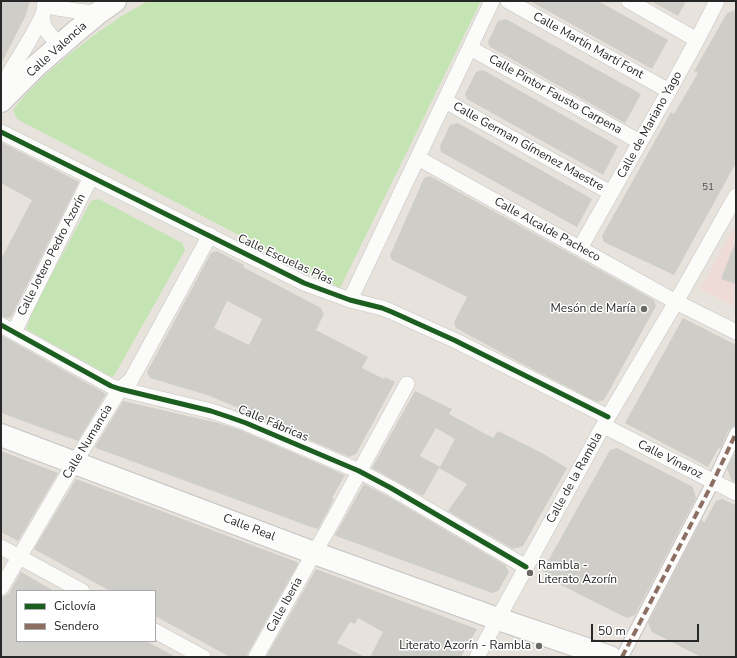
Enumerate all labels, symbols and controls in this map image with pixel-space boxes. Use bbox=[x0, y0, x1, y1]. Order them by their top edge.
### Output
street label: Calle Martín Martí Font bbox=[530, 10, 646, 82]
street label: Calle Valencia bbox=[24, 19, 90, 81]
street label: Calle Pintor Fausto Carpena bbox=[486, 52, 624, 138]
street label: Calle de Mariano Yago bbox=[615, 69, 685, 181]
street label: Calle German Gímenez Maestre bbox=[450, 99, 606, 195]
house number: 51 bbox=[702, 182, 714, 194]
street label: Calle Jotero Pedro Azorín bbox=[15, 192, 89, 318]
street label: Calle Alcalde Pacheco bbox=[491, 195, 603, 265]
street label: Calle Escuelas Pías bbox=[235, 232, 335, 288]
place label: Mesón de María bbox=[550, 302, 636, 316]
marker: Mesón de María bbox=[639, 304, 649, 314]
street label: Calle Numancia bbox=[60, 402, 116, 482]
street label: Calle Fábricas bbox=[236, 403, 310, 445]
street label: Calle de la Rambla bbox=[544, 430, 606, 526]
street label: Calle Vinaroz bbox=[635, 437, 705, 483]
street label: Calle Real bbox=[221, 511, 277, 545]
place label: Rambla - Literato Azorín bbox=[538, 559, 617, 587]
marker: Rambla - Literato Azorín bbox=[525, 568, 535, 578]
street label: Calle Iberia bbox=[264, 575, 306, 635]
legend bbox=[16, 590, 156, 642]
text: Ciclovía bbox=[54, 598, 96, 614]
scale bar bbox=[593, 616, 701, 642]
text: Sendero bbox=[54, 618, 99, 634]
text: 50 m bbox=[598, 623, 626, 639]
place label: Literato Azorín - Rambla bbox=[399, 639, 531, 653]
marker: Literato Azorín - Rambla bbox=[534, 641, 544, 651]

